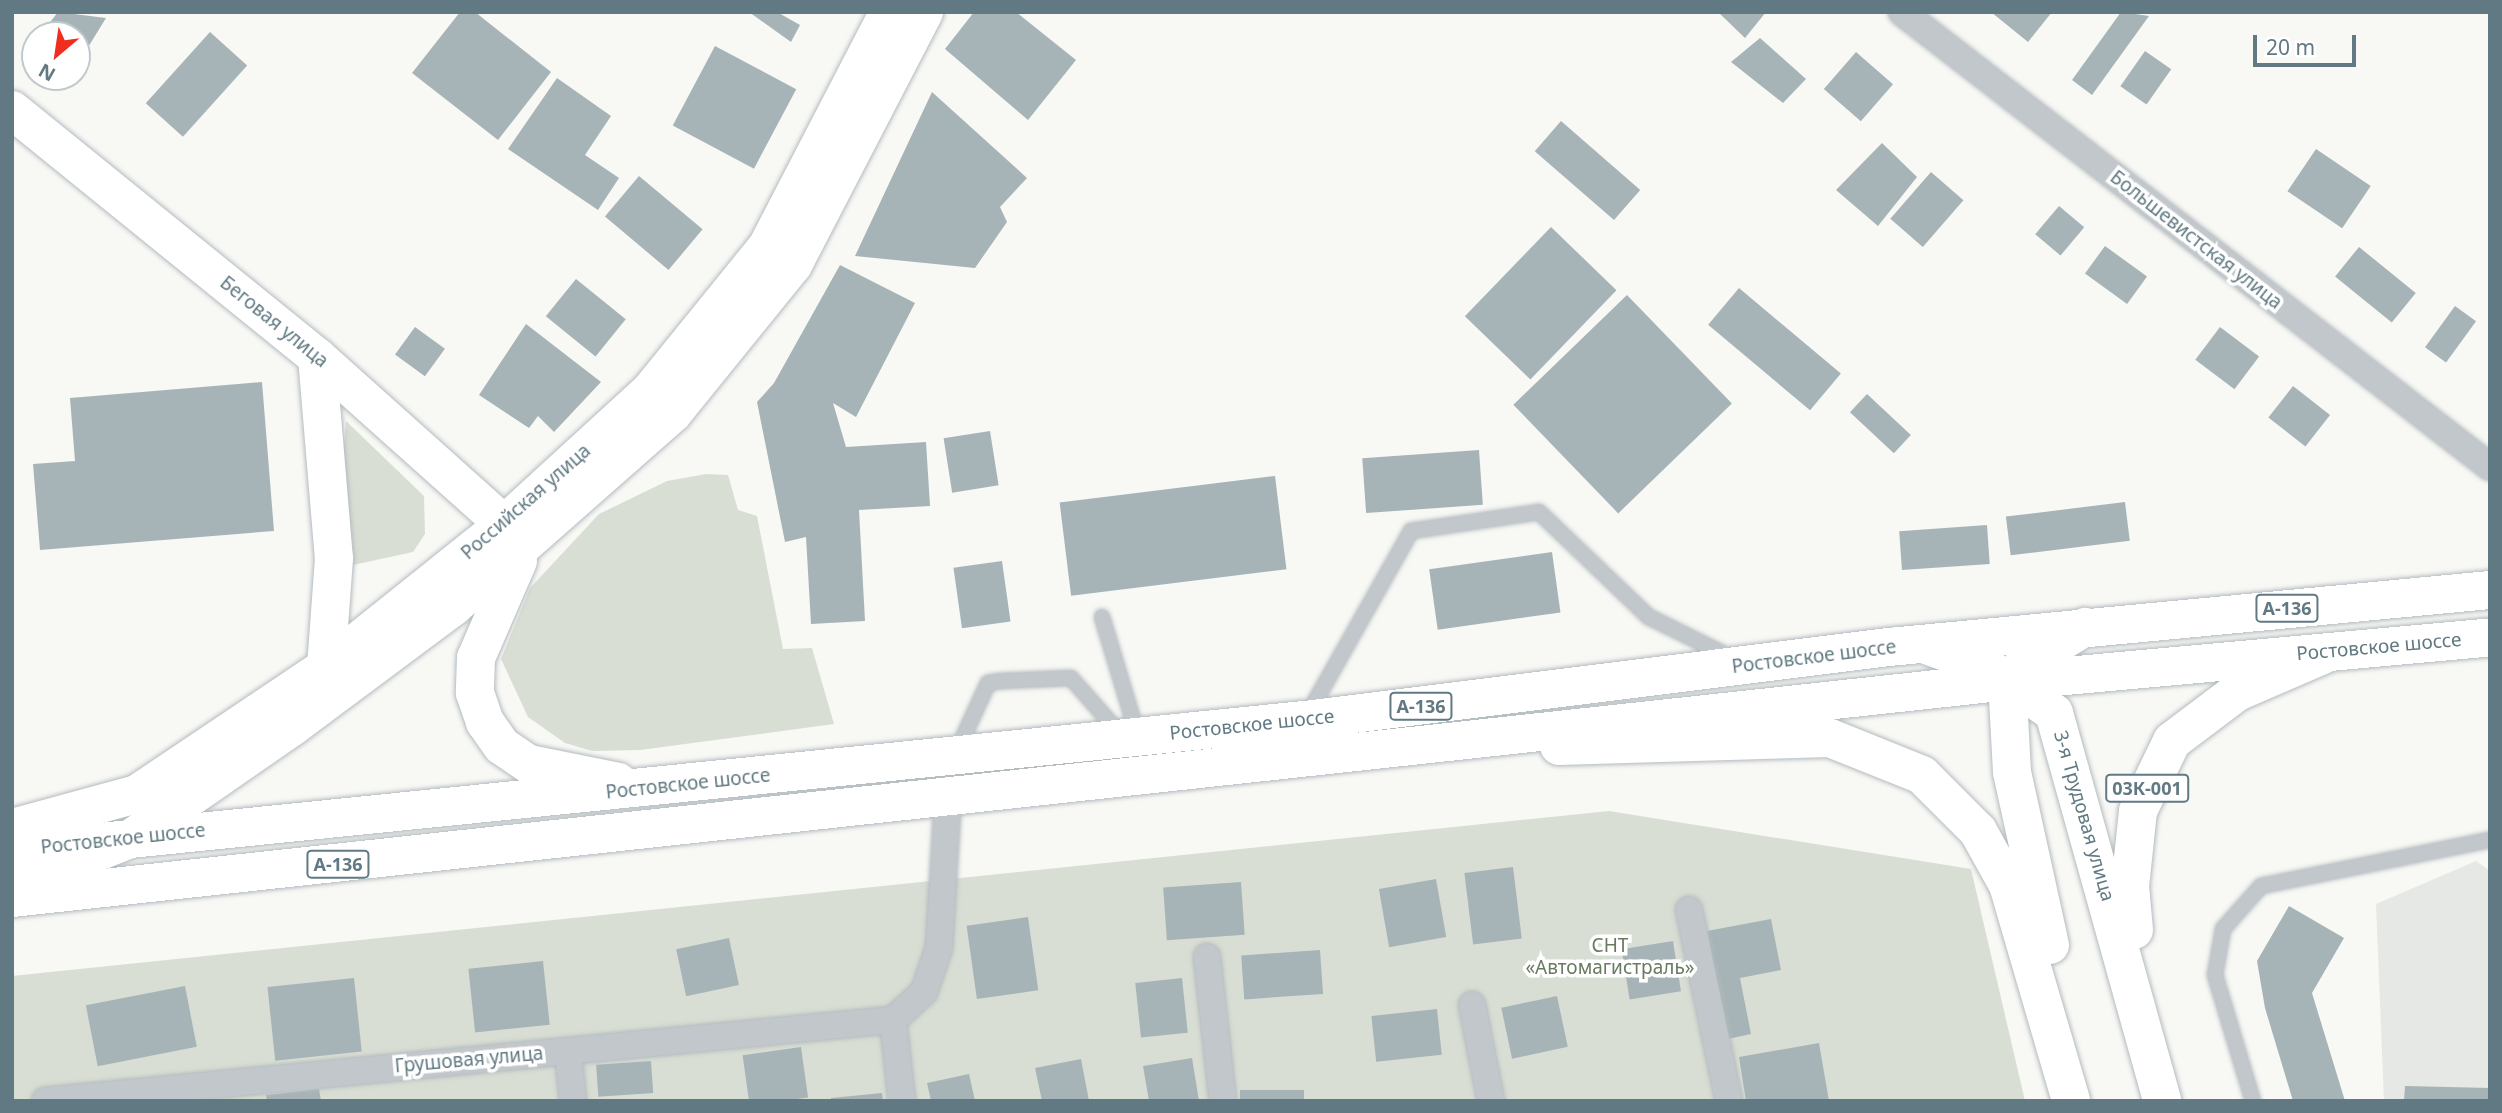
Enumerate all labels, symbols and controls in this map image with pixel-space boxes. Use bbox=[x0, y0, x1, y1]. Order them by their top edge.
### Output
north arrow bbox=[21, 21, 91, 91]
scale bar bbox=[2257, 21, 2360, 65]
text: 20 m bbox=[2266, 33, 2315, 61]
text: N bbox=[34, 58, 60, 88]
street label: Большевистская улица bbox=[2106, 166, 2286, 314]
street label: Беговая улица bbox=[215, 271, 333, 373]
street label: Российская улица bbox=[457, 440, 595, 564]
road number: А-136 bbox=[2254, 594, 2320, 622]
street label: Ростовское шоссе bbox=[2296, 628, 2462, 666]
street label: Ростовское шоссе bbox=[1730, 636, 1898, 678]
road number: А-136 bbox=[1388, 692, 1454, 720]
street label: Ростовское шоссе bbox=[1169, 705, 1335, 745]
street label: 3-я Трудовая улица bbox=[2049, 728, 2119, 904]
street label: Ростовское шоссе bbox=[605, 764, 771, 804]
road number: 03К-001 bbox=[2105, 774, 2189, 802]
street label: Ростовское шоссе bbox=[40, 819, 206, 859]
road number: А-136 bbox=[305, 850, 371, 878]
park label: СНТ «Автомагистраль» bbox=[1526, 935, 1694, 979]
street label: Грушовая улица bbox=[394, 1042, 544, 1078]

